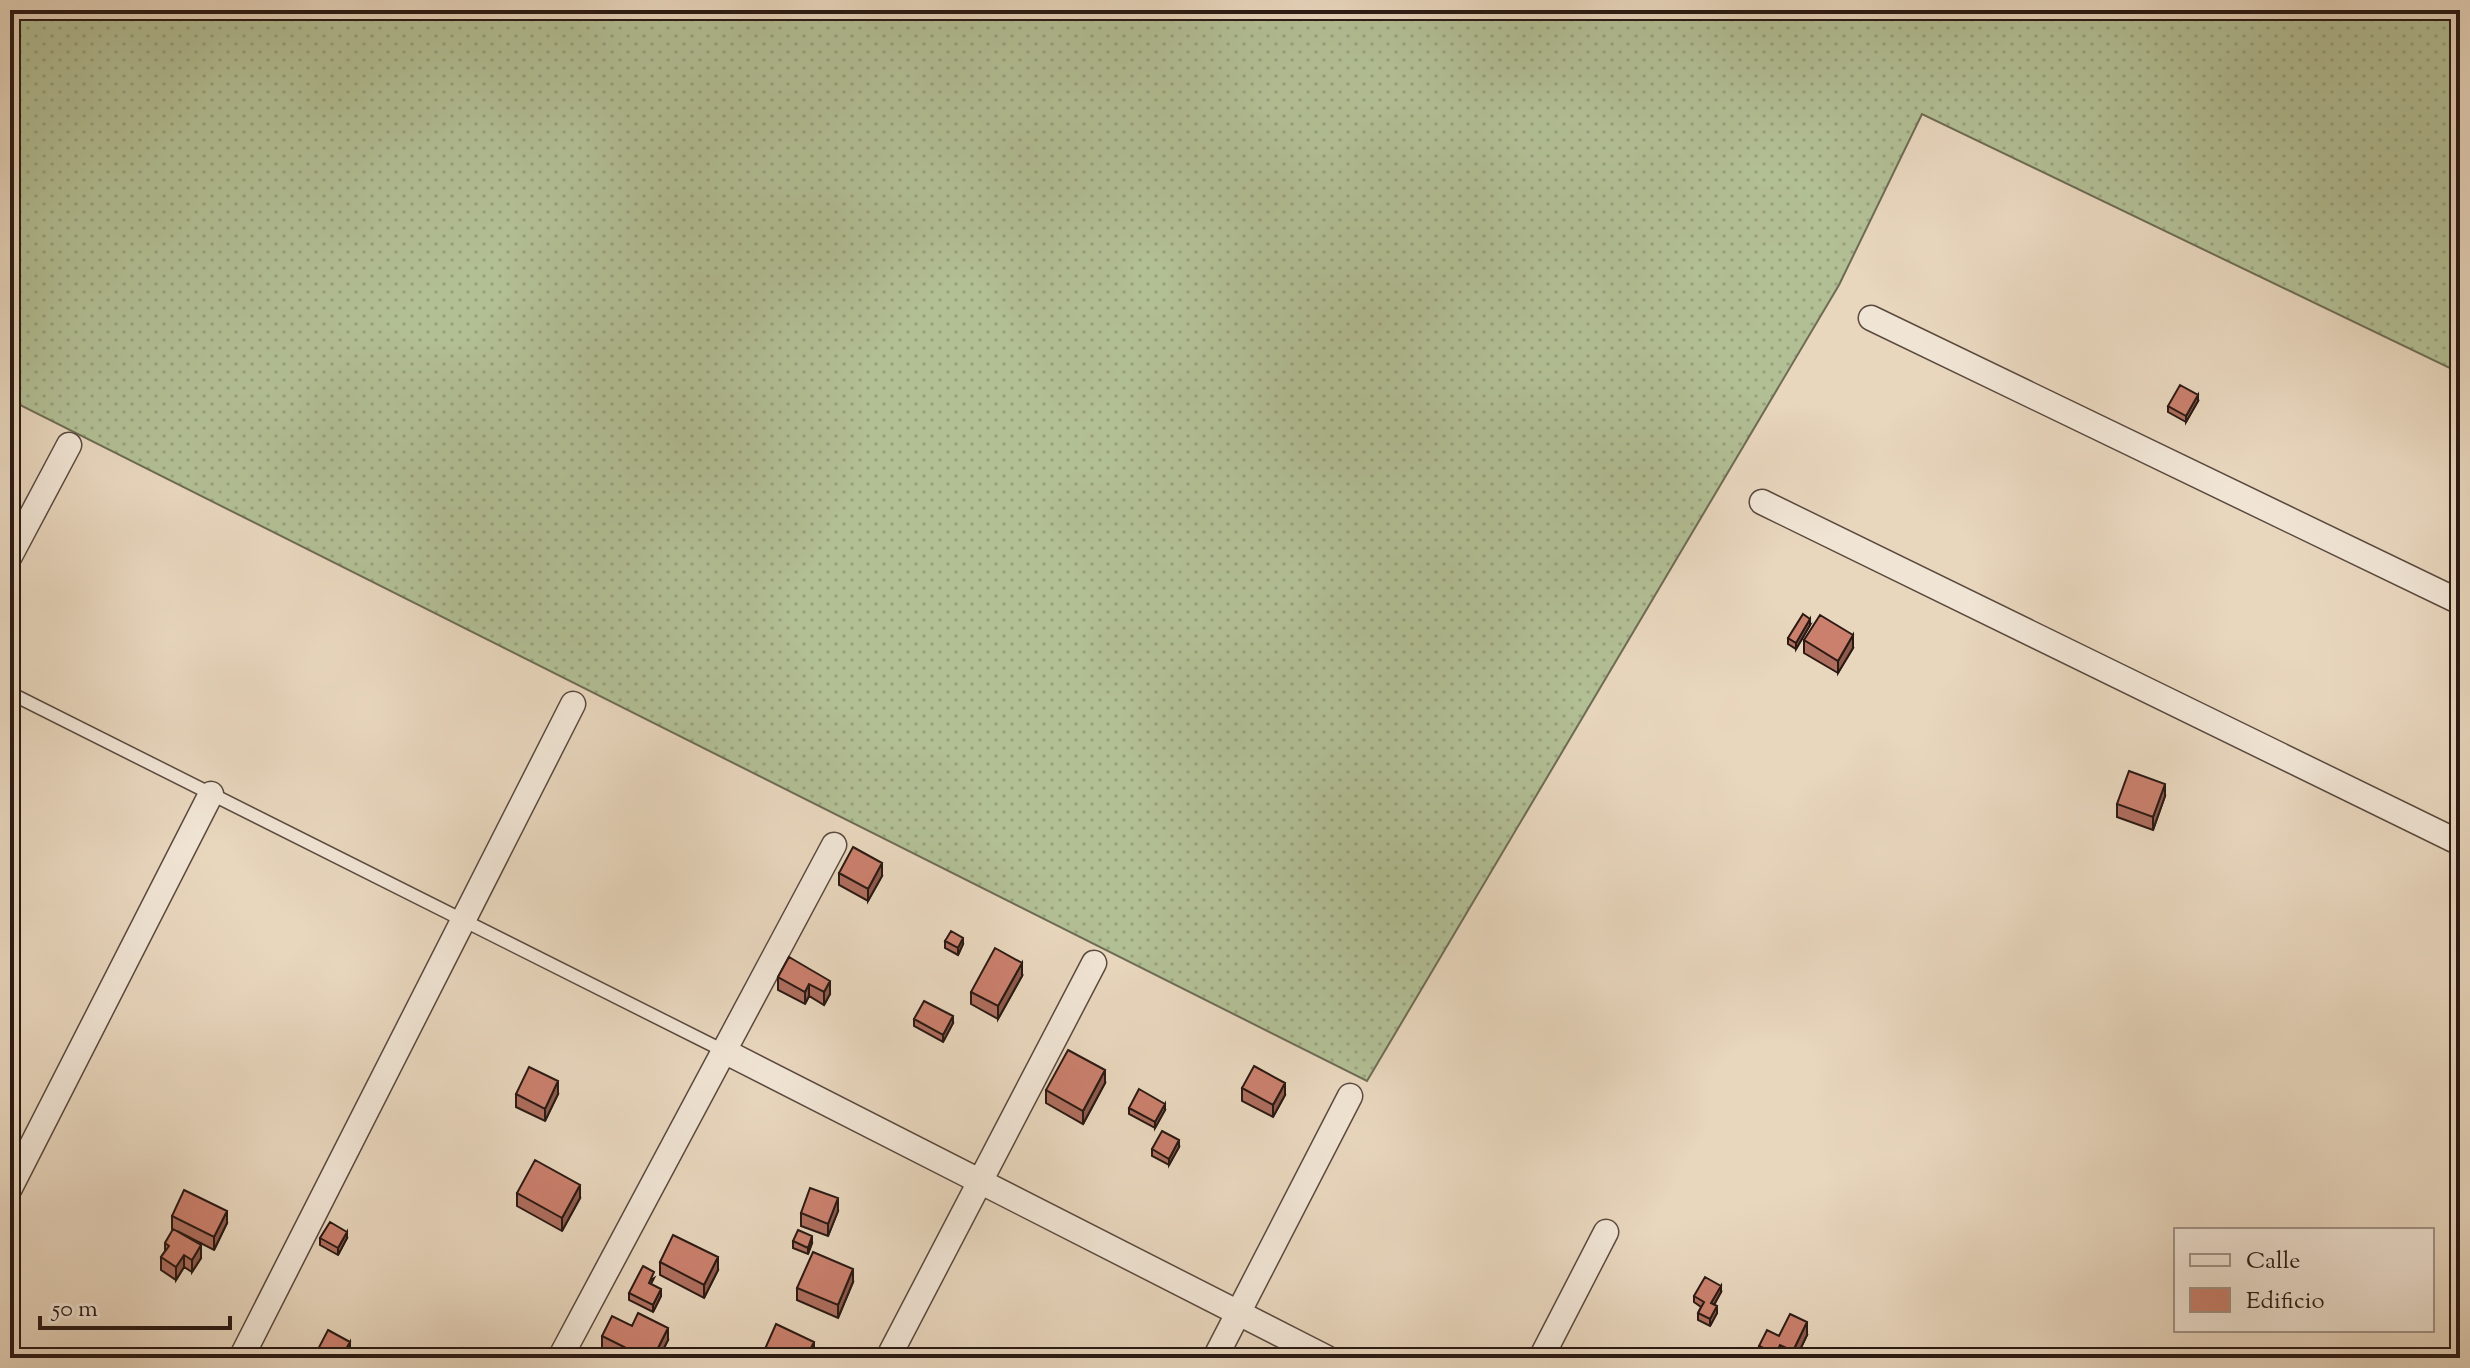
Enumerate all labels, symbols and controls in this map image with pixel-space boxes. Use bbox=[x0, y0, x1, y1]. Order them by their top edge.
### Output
legend bbox=[2174, 1228, 2434, 1332]
text: Calle bbox=[2246, 1245, 2300, 1279]
scale bar bbox=[40, 1280, 230, 1330]
text: Edificio bbox=[2246, 1285, 2325, 1319]
text: 50 m bbox=[50, 1293, 98, 1327]

